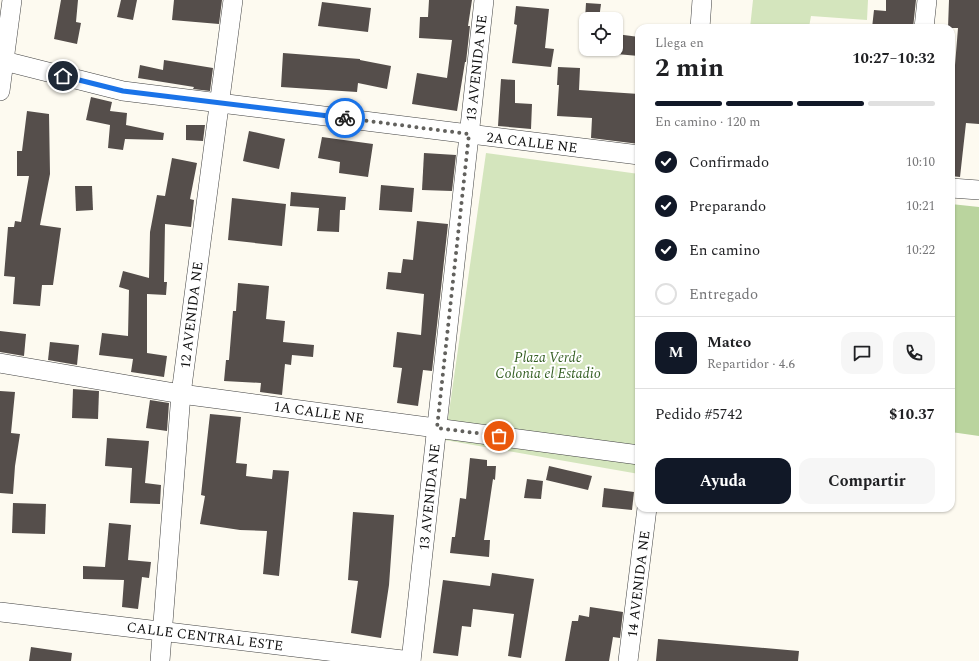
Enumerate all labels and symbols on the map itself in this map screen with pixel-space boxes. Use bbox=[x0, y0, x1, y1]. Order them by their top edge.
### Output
street label: 13 AVENIDA NE bbox=[460, 14, 493, 123]
pin bbox=[46, 59, 80, 93]
courier bbox=[325, 98, 365, 138]
street label: 2A CALLE NE bbox=[485, 126, 579, 159]
street label: 12 AVENIDA NE bbox=[175, 260, 208, 370]
park label: Plaza Verde Colonia el Estadio bbox=[495, 347, 601, 384]
street label: 1A CALLE NE bbox=[272, 396, 366, 429]
pin bbox=[482, 419, 516, 453]
street label: 13 AVENIDA NE bbox=[413, 443, 446, 552]
street label: 14 AVENIDA NE bbox=[622, 529, 655, 639]
street label: CALLE CENTRAL ESTE bbox=[125, 616, 284, 657]

